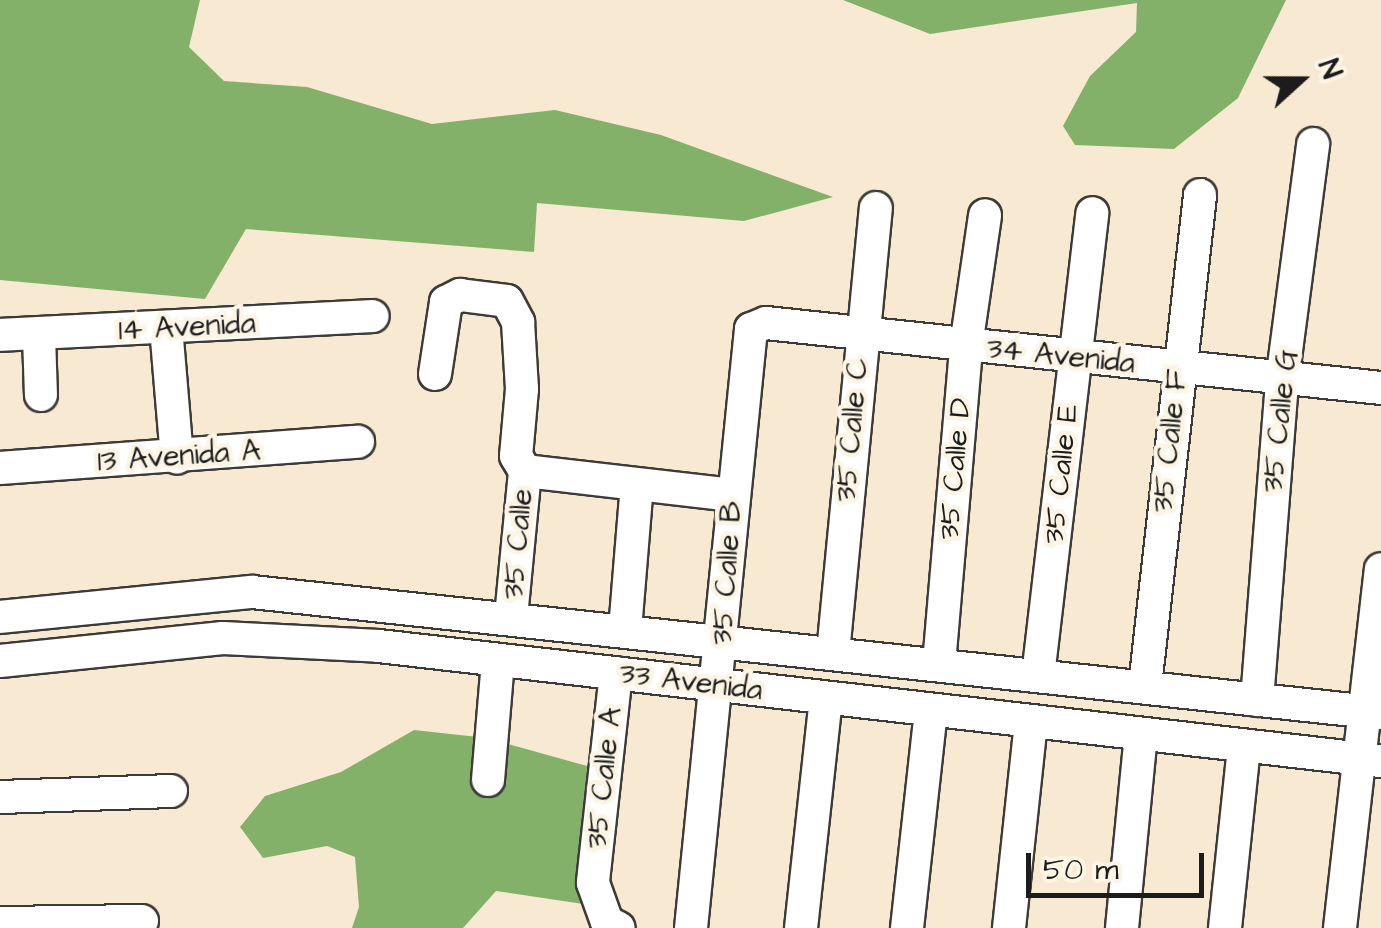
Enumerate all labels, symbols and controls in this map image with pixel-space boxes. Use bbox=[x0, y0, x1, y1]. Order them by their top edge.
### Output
north arrow bbox=[1251, 30, 1351, 130]
text: N bbox=[1308, 54, 1351, 84]
street label: 14 Avenida bbox=[117, 305, 257, 349]
street label: 34 Avenida bbox=[985, 330, 1137, 382]
street label: 35 Calle G bbox=[1255, 348, 1305, 494]
street label: 35 Calle C bbox=[828, 357, 876, 503]
street label: 35 Calle F bbox=[1145, 368, 1195, 514]
street label: 35 Calle D bbox=[931, 397, 979, 541]
street label: 35 Calle E bbox=[1036, 402, 1086, 546]
street label: 13 Avenida A bbox=[96, 432, 262, 480]
street label: 35 Calle bbox=[495, 487, 541, 601]
street label: 35 Calle B bbox=[704, 500, 750, 646]
street label: 33 Avenida bbox=[617, 655, 765, 709]
street label: 35 Calle A bbox=[579, 706, 629, 850]
scale bar bbox=[1031, 833, 1208, 895]
text: 50 m bbox=[1043, 849, 1119, 891]

